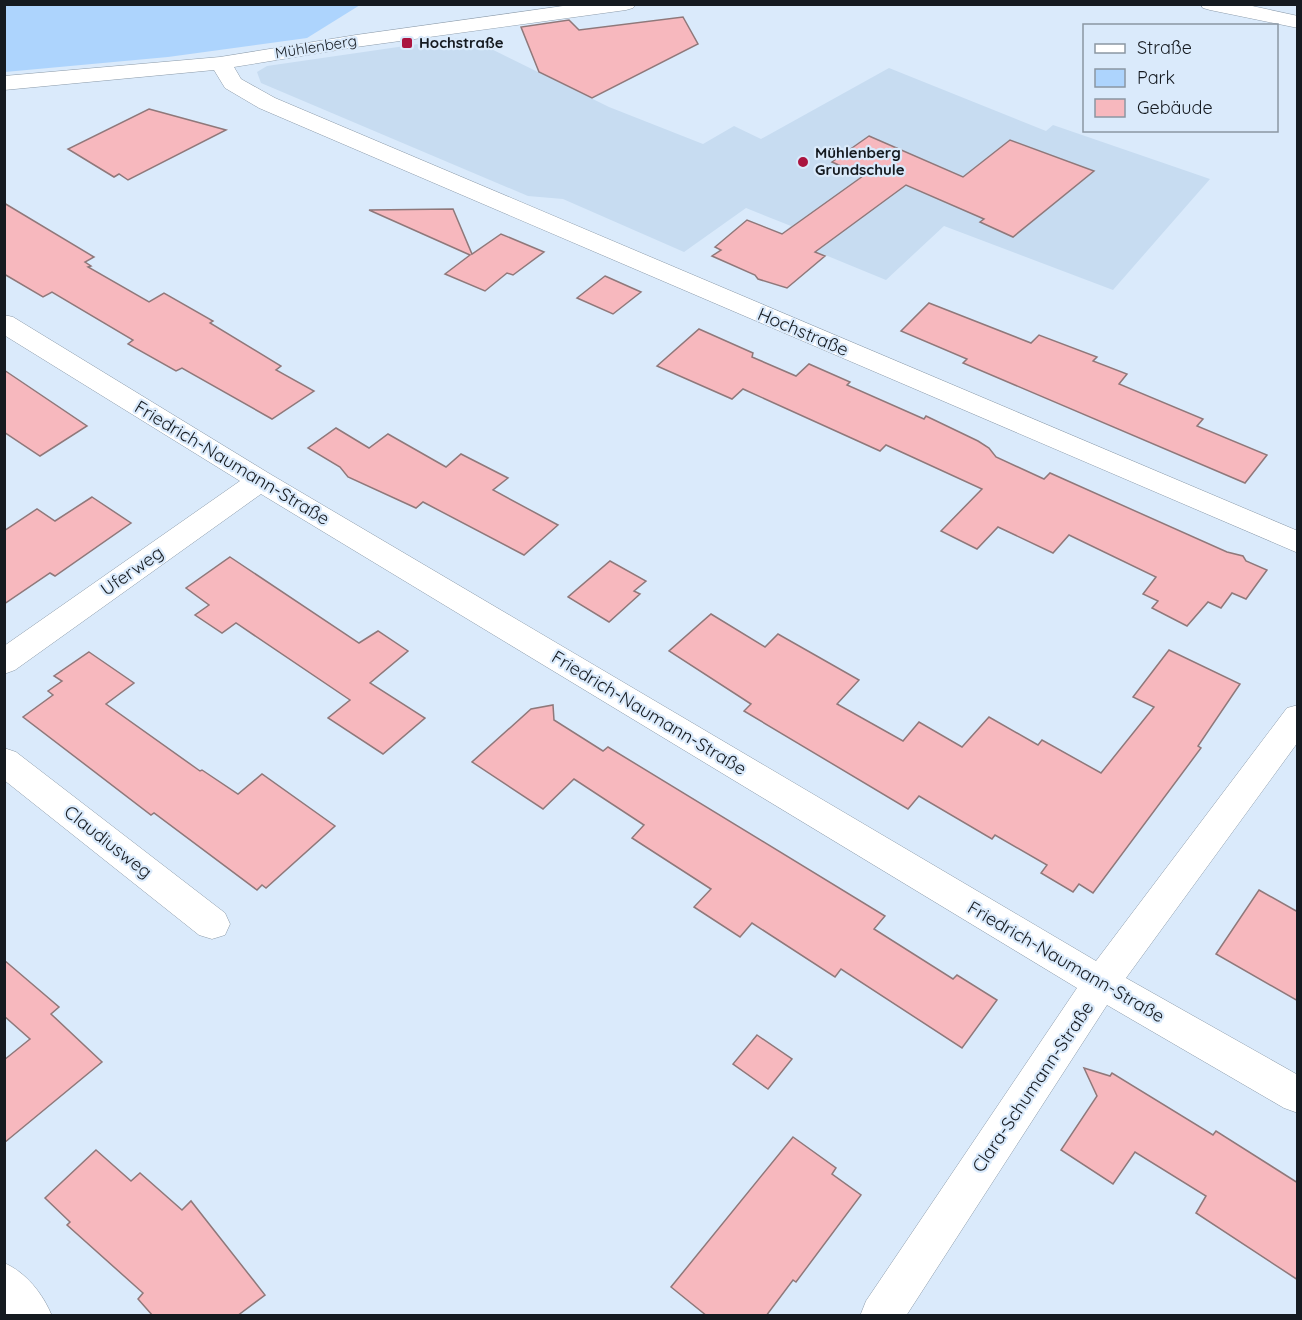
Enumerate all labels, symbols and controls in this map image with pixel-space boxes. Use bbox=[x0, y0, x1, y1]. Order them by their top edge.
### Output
legend bbox=[1083, 24, 1278, 132]
street label: Mühlenberg bbox=[274, 31, 358, 62]
place label: Hochstraße bbox=[419, 33, 504, 52]
marker: Hochstraße bbox=[400, 36, 414, 50]
text: Straße bbox=[1137, 36, 1192, 59]
text: Park bbox=[1137, 66, 1175, 89]
text: Gebäude bbox=[1137, 96, 1213, 119]
place label: Mühlenberg Grundschule bbox=[815, 143, 905, 179]
marker: Mühlenberg Grundschule bbox=[796, 155, 810, 169]
street label: Hochstraße bbox=[754, 302, 852, 361]
street label: Friedrich-Naumann-Straße bbox=[131, 395, 334, 530]
street label: Uferweg bbox=[96, 541, 168, 601]
street label: Friedrich-Naumann-Straße bbox=[548, 645, 751, 780]
street label: Claudiusweg bbox=[60, 800, 157, 883]
street label: Friedrich-Naumann-Straße bbox=[964, 896, 1169, 1027]
street label: Clara-Schumann-Straße bbox=[967, 997, 1098, 1177]

